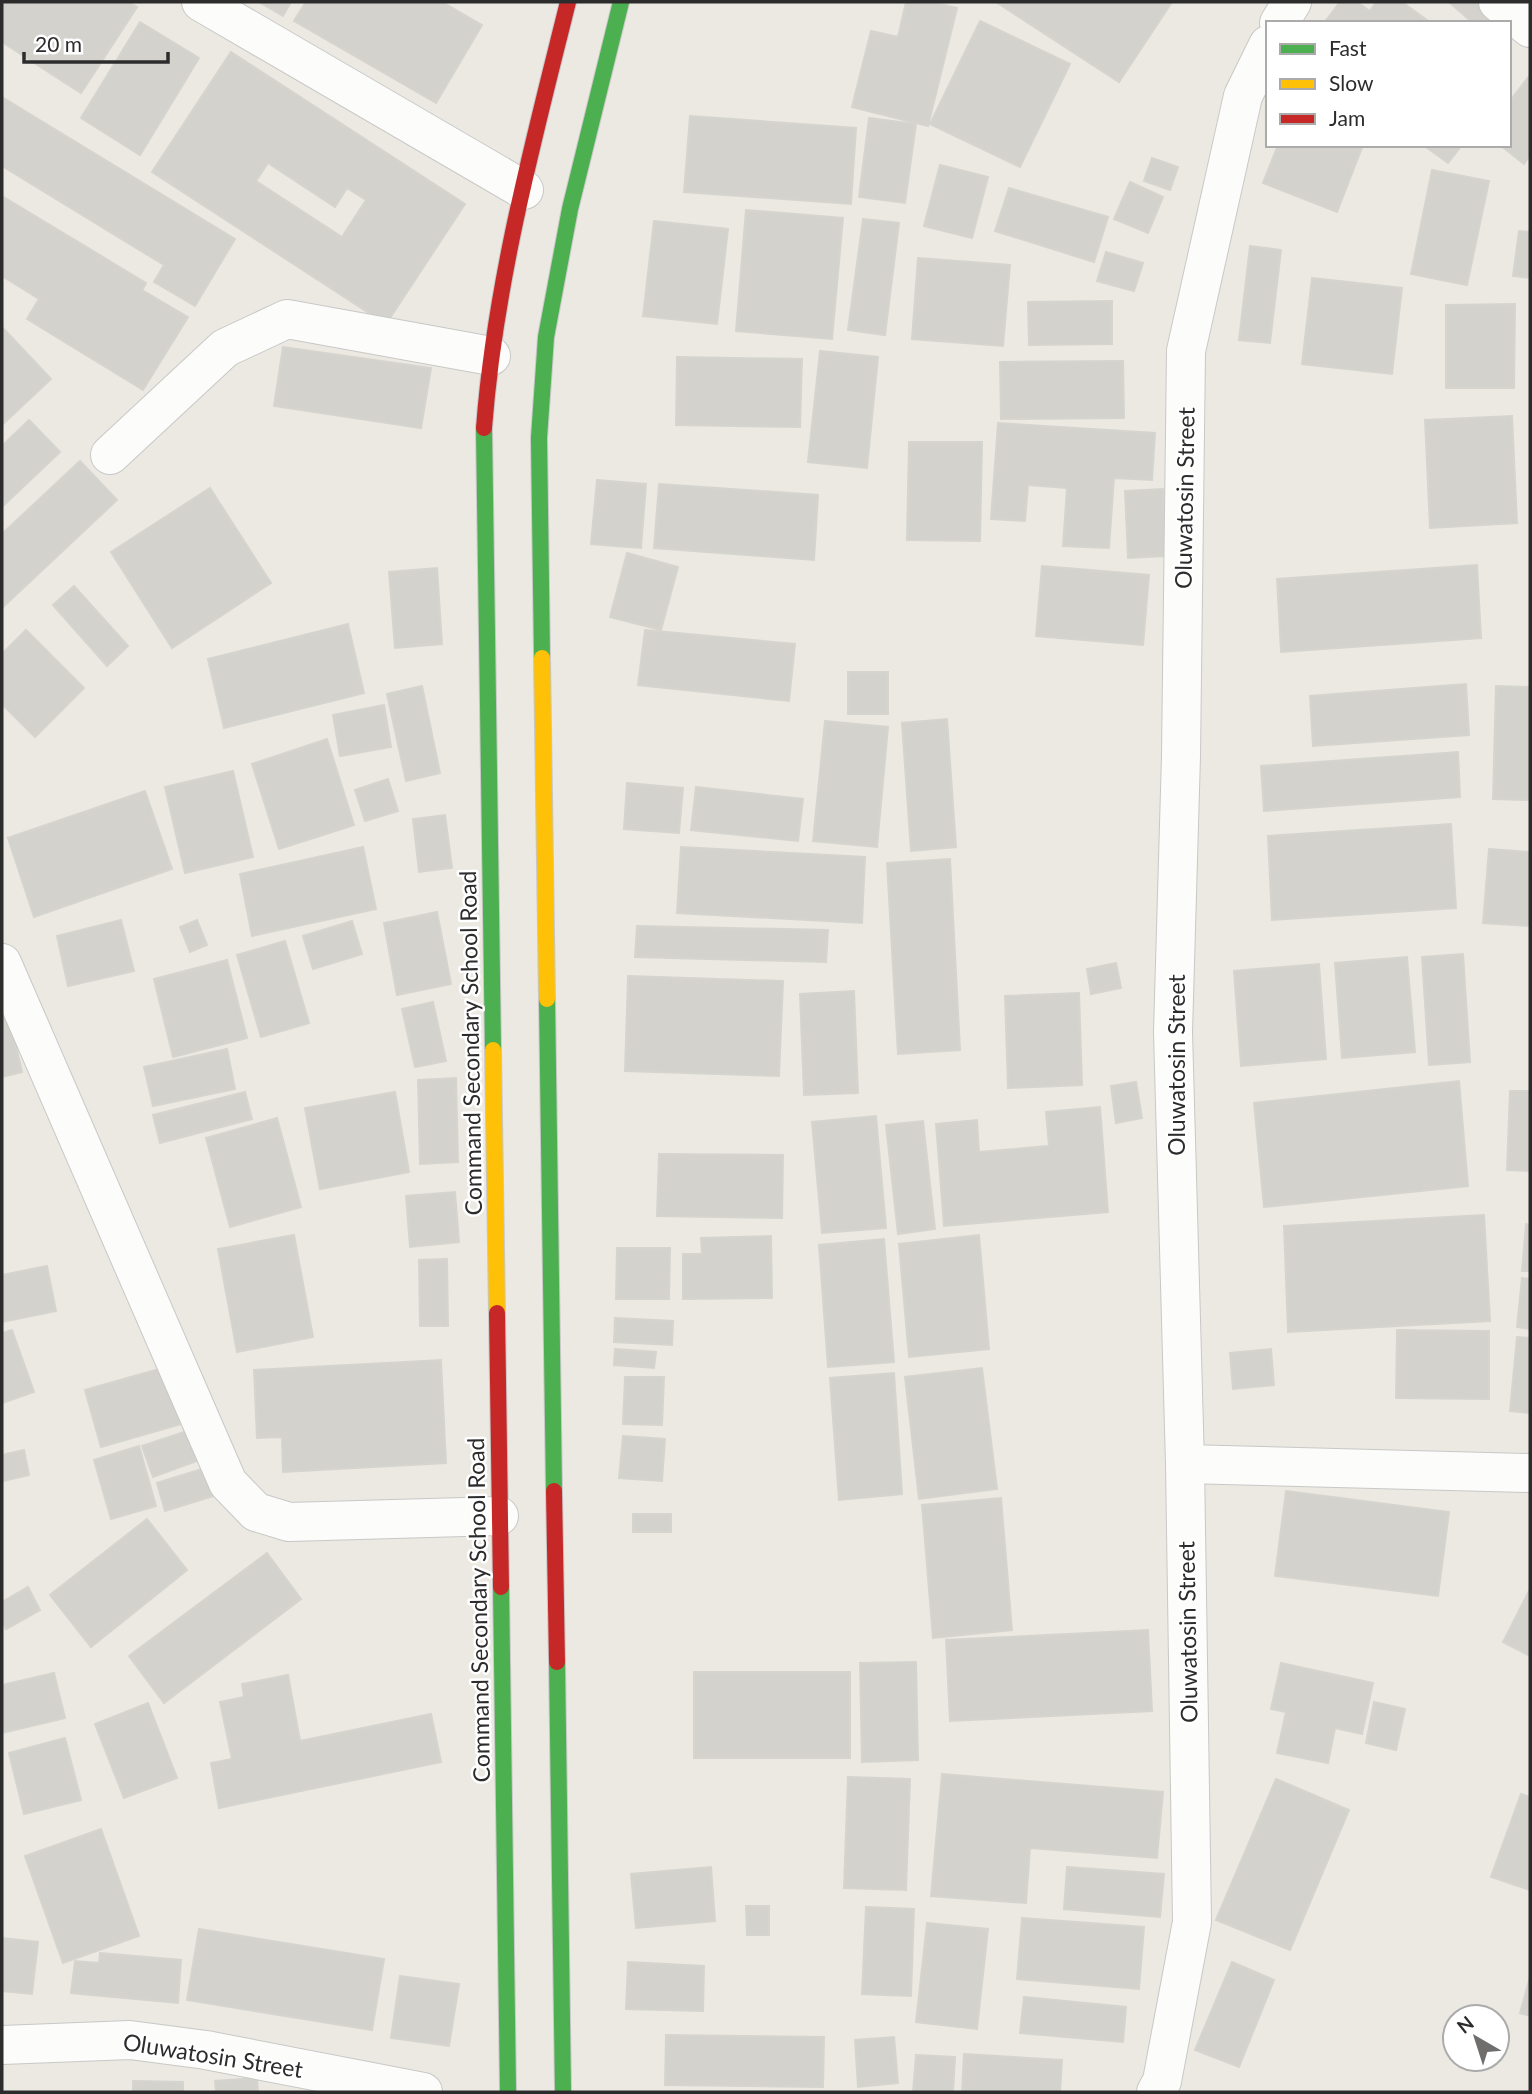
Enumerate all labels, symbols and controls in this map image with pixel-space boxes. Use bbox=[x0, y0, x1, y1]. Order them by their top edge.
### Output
scale bar bbox=[24, 21, 168, 65]
legend bbox=[1266, 21, 1511, 147]
text: 20 m bbox=[35, 31, 82, 56]
text: Fast bbox=[1329, 35, 1367, 60]
text: Slow bbox=[1329, 70, 1374, 95]
text: Jam bbox=[1329, 105, 1365, 130]
street label: Oluwatosin Street bbox=[1168, 406, 1200, 589]
street label: Command Secondary School Road bbox=[453, 870, 487, 1216]
street label: Oluwatosin Street bbox=[1162, 973, 1190, 1156]
street label: Command Secondary School Road bbox=[461, 1437, 495, 1783]
street label: Oluwatosin Street bbox=[1171, 1540, 1203, 1723]
north arrow bbox=[1441, 2003, 1511, 2073]
text: N bbox=[1452, 2011, 1478, 2038]
street label: Oluwatosin Street bbox=[121, 2027, 306, 2083]

